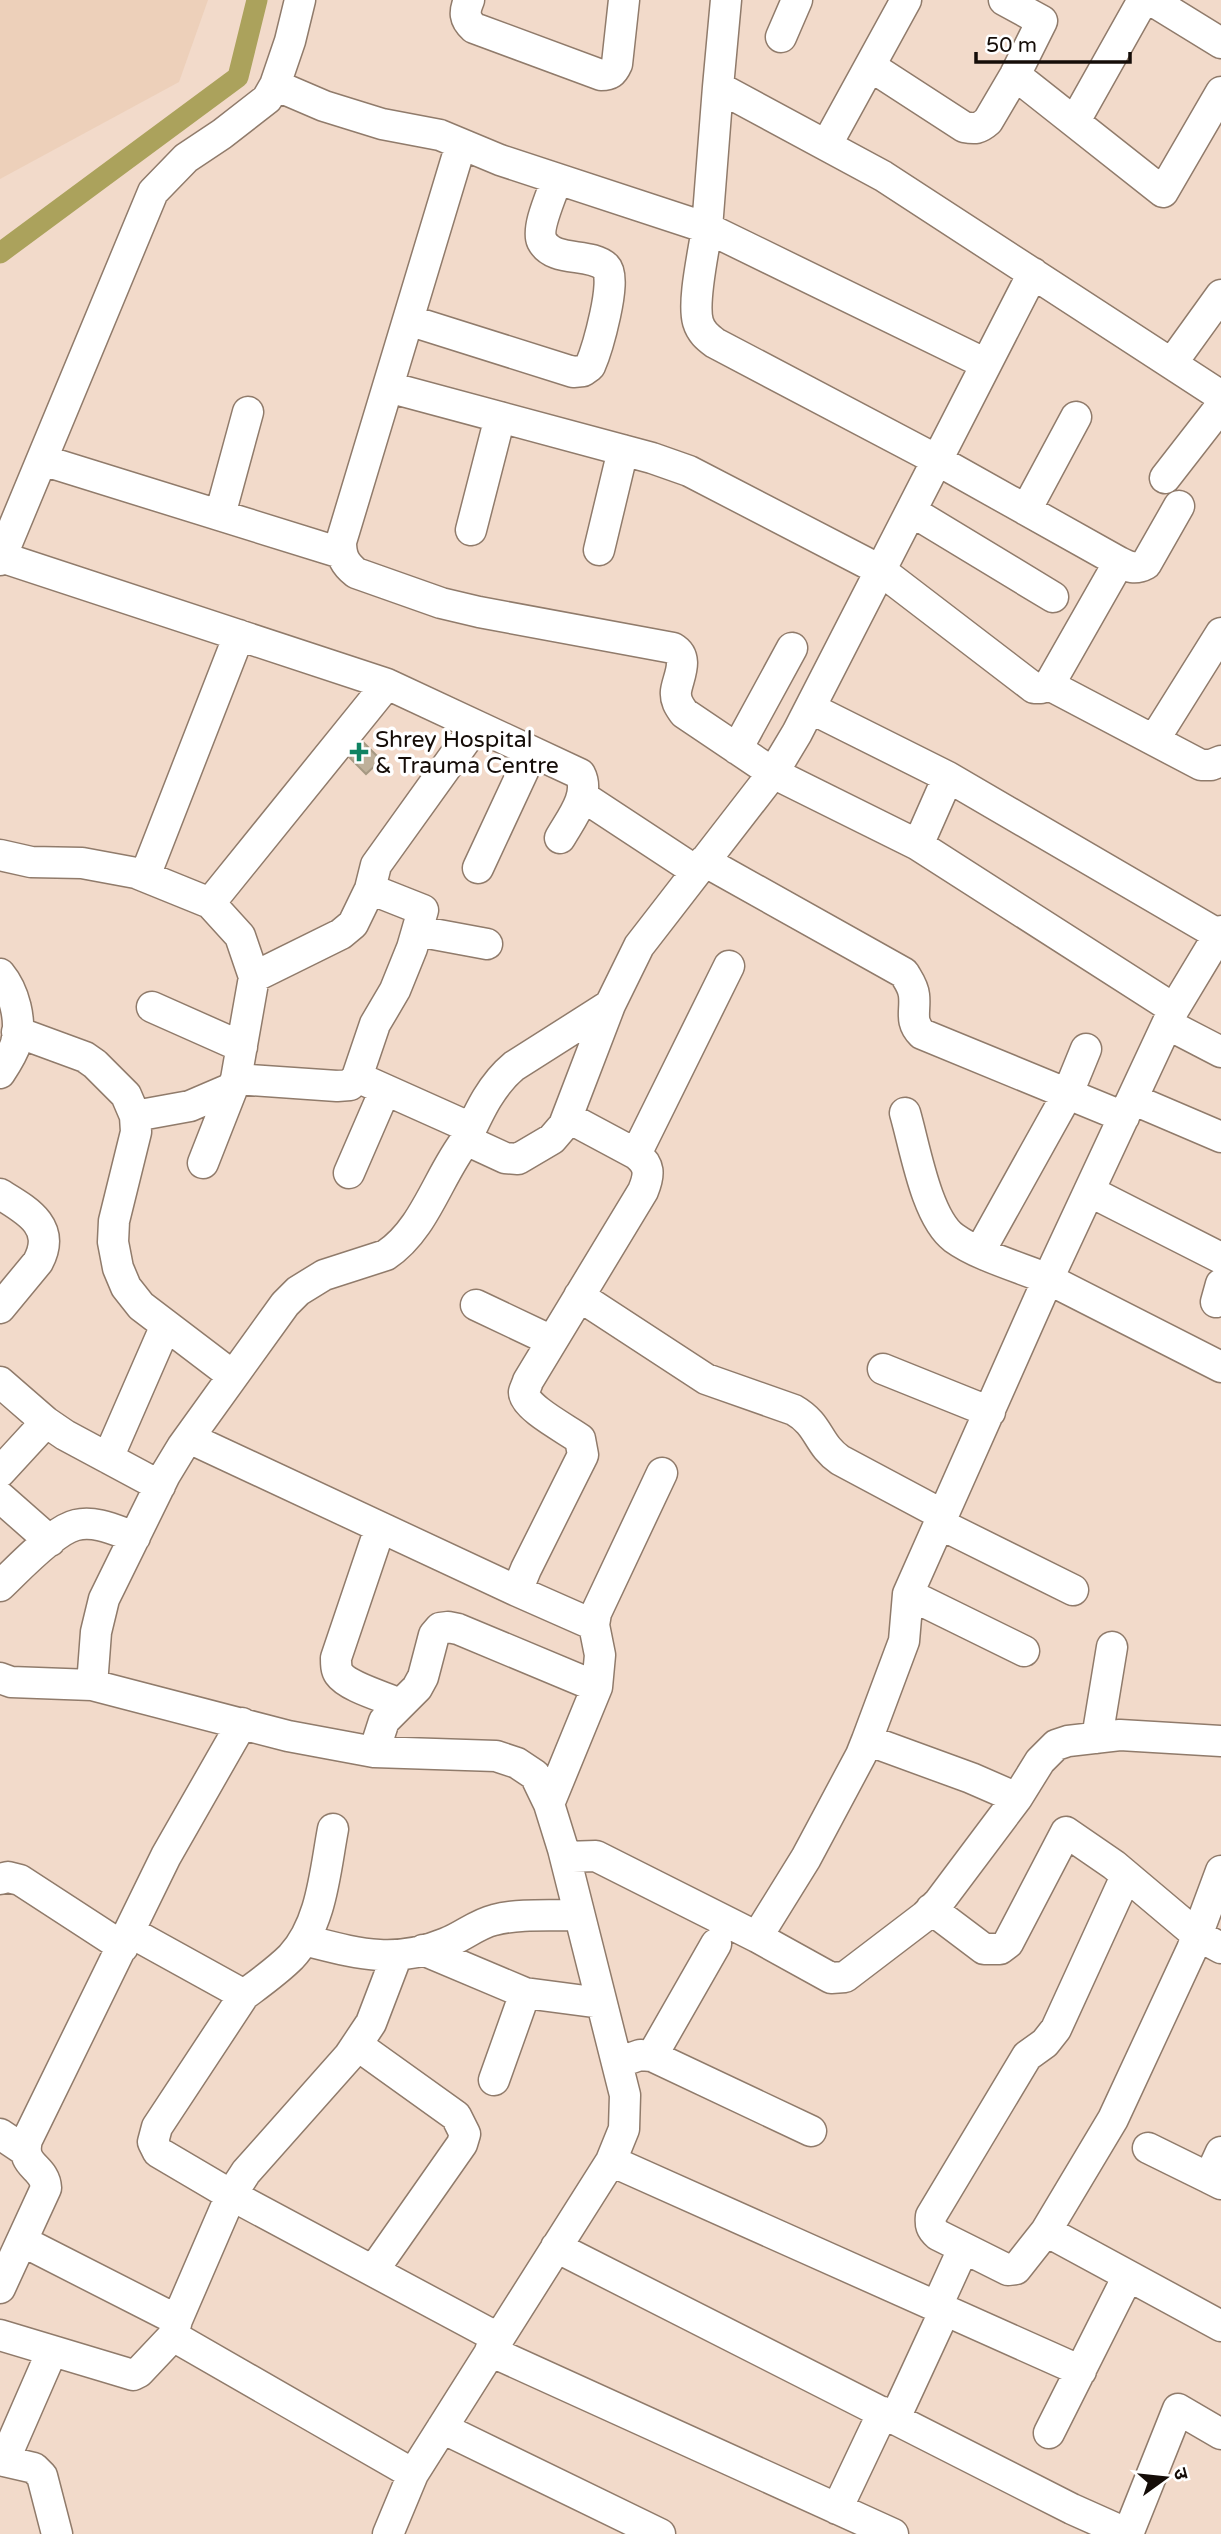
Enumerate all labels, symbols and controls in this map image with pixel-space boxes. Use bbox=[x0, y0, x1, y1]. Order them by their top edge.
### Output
scale bar bbox=[976, 21, 1130, 65]
text: 50 m bbox=[986, 33, 1037, 58]
place label: Shrey Hospital & Trauma Centre bbox=[375, 726, 559, 780]
marker: Shrey Hospital & Trauma Centre bbox=[349, 742, 369, 762]
north arrow bbox=[1130, 2443, 1200, 2513]
text: उ bbox=[1168, 2466, 1193, 2483]

